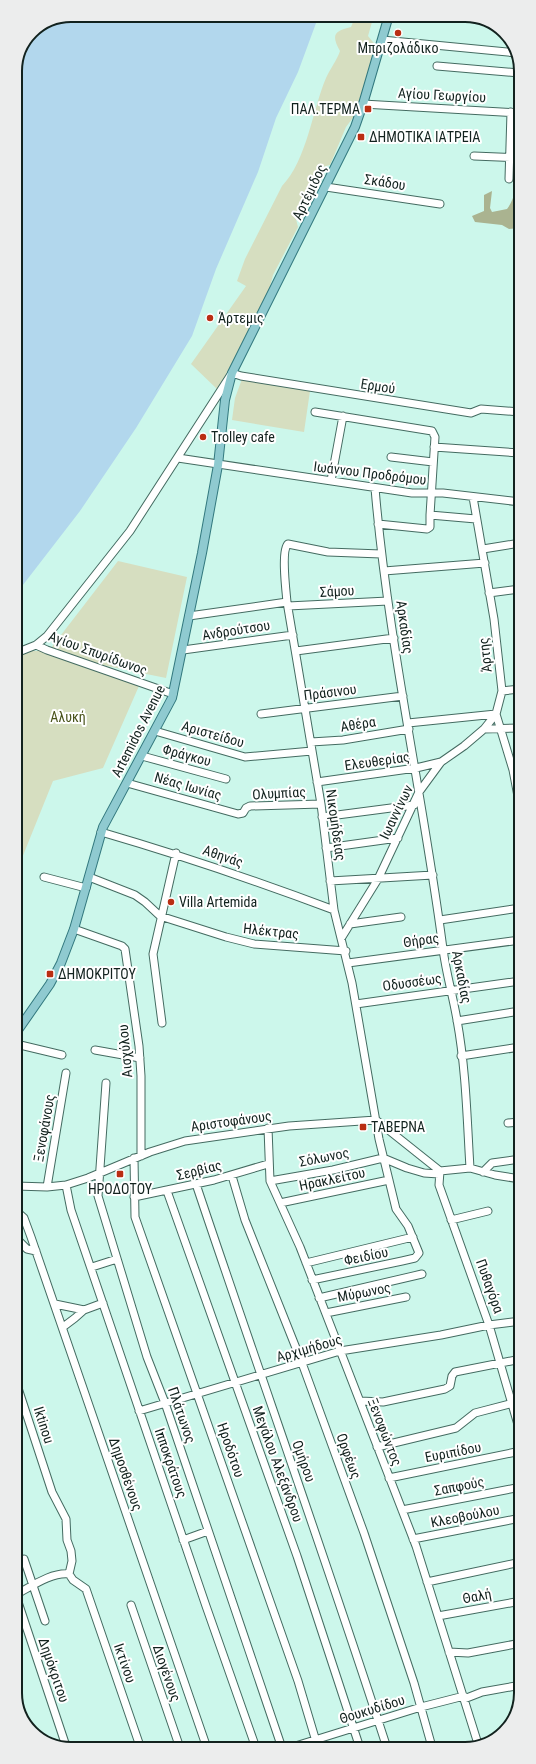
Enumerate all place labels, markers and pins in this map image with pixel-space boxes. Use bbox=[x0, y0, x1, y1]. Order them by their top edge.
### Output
marker: Μπριζολάδικο bbox=[393, 28, 403, 38]
place label: Μπριζολάδικο bbox=[357, 40, 439, 56]
place label: ΠΑΛ.ΤΕΡΜΑ bbox=[291, 101, 360, 117]
marker: ΠΑΛ.ΤΕΡΜΑ bbox=[363, 104, 373, 114]
place label: ΔΗΜΟΤΙΚΑ ΙΑΤΡΕΙΑ bbox=[369, 129, 480, 145]
marker: ΔΗΜΟΤΙΚΑ ΙΑΤΡΕΙΑ bbox=[356, 132, 366, 142]
place label: Άρτεμις bbox=[218, 310, 264, 326]
marker: Άρτεμις bbox=[205, 313, 215, 323]
place label: Trolley cafe bbox=[211, 429, 275, 445]
marker: Trolley cafe bbox=[198, 432, 208, 442]
place label: Villa Artemida bbox=[179, 894, 257, 910]
marker: Villa Artemida bbox=[166, 897, 176, 907]
place label: ΔΗΜΟΚΡΙΤΟΥ bbox=[58, 966, 136, 982]
marker: ΔΗΜΟΚΡΙΤΟΥ bbox=[45, 969, 55, 979]
place label: ΤΑΒΕΡΝΑ bbox=[371, 1119, 425, 1135]
marker: ΤΑΒΕΡΝΑ bbox=[358, 1122, 368, 1132]
marker: ΗΡΟΔΟΤΟΥ bbox=[115, 1169, 125, 1179]
place label: ΗΡΟΔΟΤΟΥ bbox=[88, 1181, 153, 1197]

